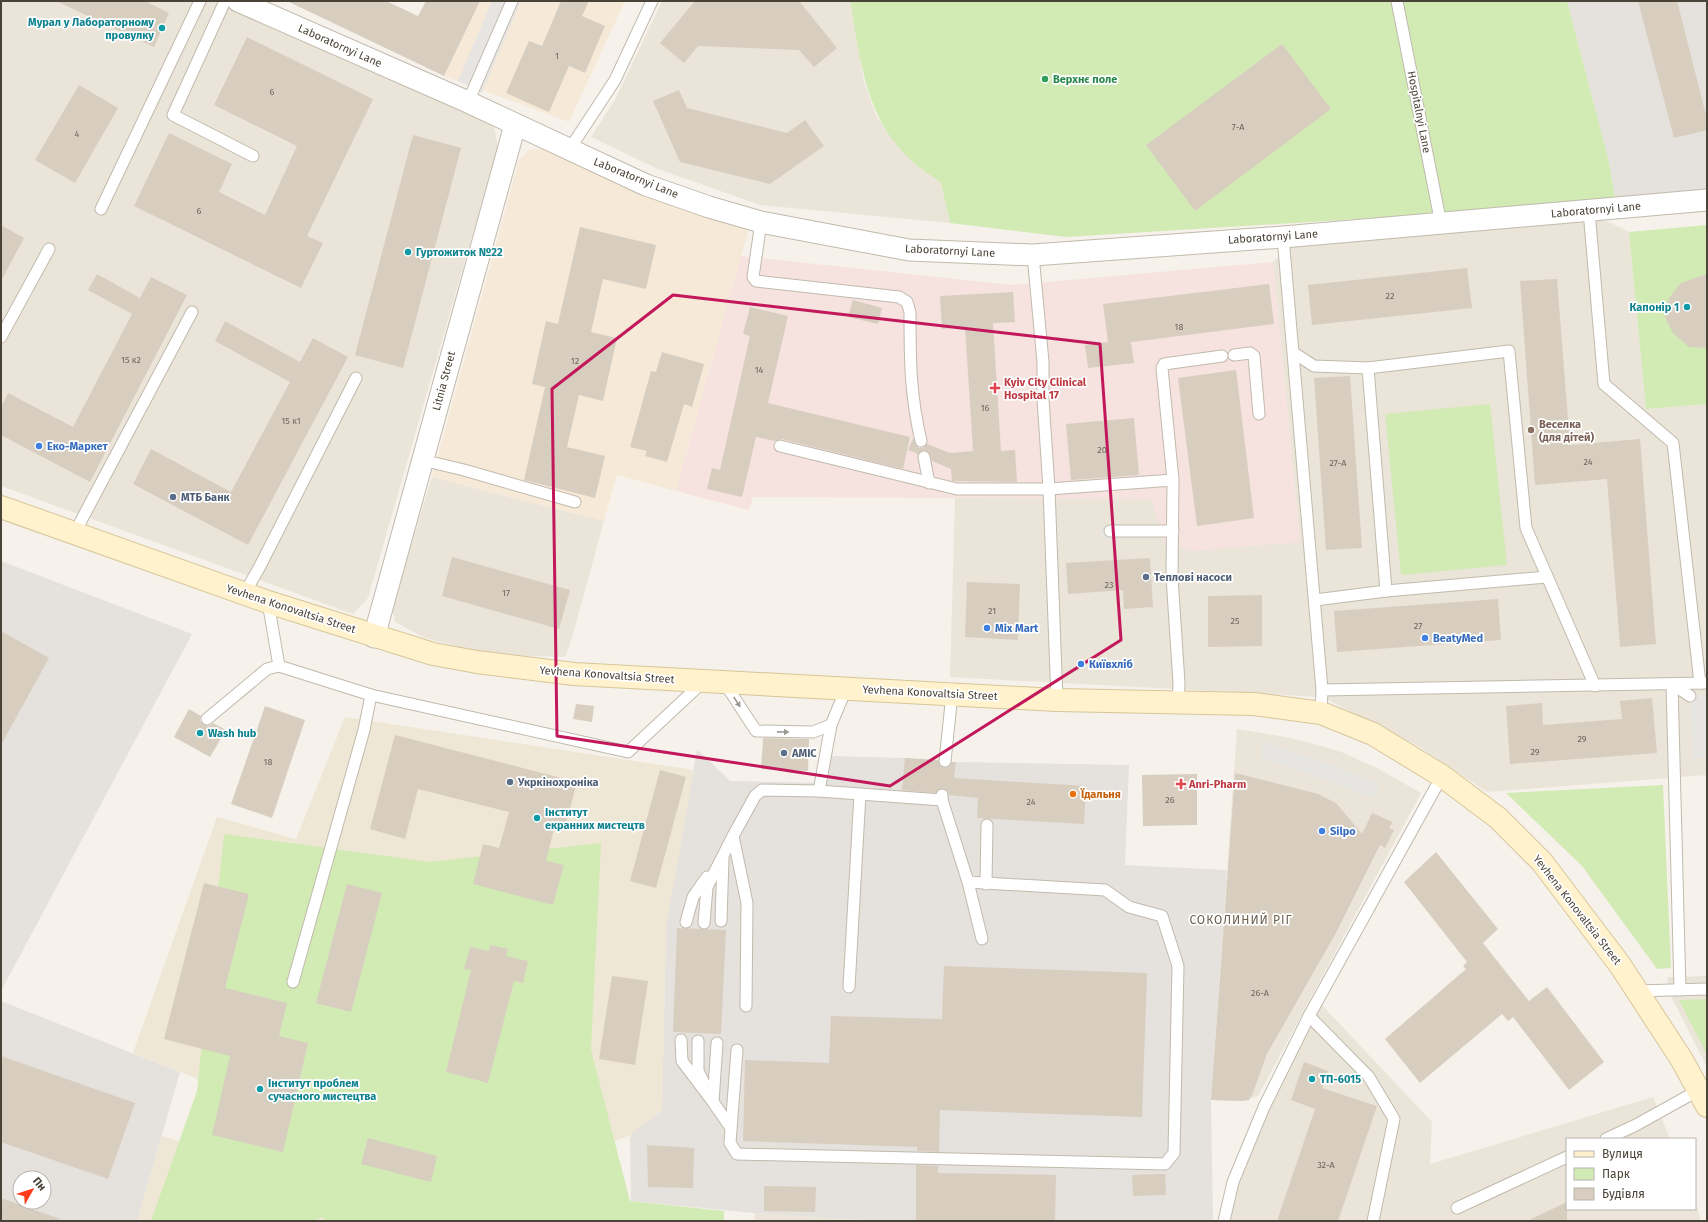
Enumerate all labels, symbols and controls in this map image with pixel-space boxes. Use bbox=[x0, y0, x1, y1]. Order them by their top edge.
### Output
place label: Мурал у Лабораторному провулку bbox=[28, 16, 154, 42]
street label: Laboratornyi Lane bbox=[296, 22, 384, 70]
marker: Мурал у Лабораторному провулку bbox=[157, 23, 167, 33]
house number: 1 bbox=[555, 51, 559, 61]
street label: Hospitalnyi Lane bbox=[1405, 70, 1433, 154]
place label: Верхнє поле bbox=[1053, 73, 1117, 86]
marker: Верхнє поле bbox=[1040, 74, 1050, 84]
house number: 6 bbox=[270, 87, 275, 97]
house number: 7-А bbox=[1232, 122, 1245, 132]
house number: 4 bbox=[75, 129, 80, 139]
street label: Laboratornyi Lane bbox=[592, 155, 680, 201]
street label: Laboratornyi Lane bbox=[1550, 200, 1642, 220]
house number: 6 bbox=[197, 206, 202, 216]
street label: Laboratornyi Lane bbox=[1228, 227, 1318, 247]
street label: Laboratornyi Lane bbox=[905, 242, 995, 260]
place label: Гуртожиток №22 bbox=[416, 246, 503, 259]
marker: Гуртожиток №22 bbox=[403, 247, 413, 257]
house number: 22 bbox=[1386, 291, 1394, 301]
place label: Капонір 1 bbox=[1630, 301, 1679, 314]
marker: Капонір 1 bbox=[1682, 302, 1692, 312]
house number: 18 bbox=[1175, 322, 1183, 332]
street label: Litnia Street bbox=[430, 350, 458, 412]
house number: 15 к2 bbox=[121, 355, 141, 365]
house number: 12 bbox=[571, 356, 579, 366]
house number: 14 bbox=[755, 365, 764, 375]
place label: Kyiv City Clinical Hospital 17 bbox=[1004, 376, 1087, 402]
marker: Kyiv City Clinical Hospital 17 bbox=[989, 382, 1001, 394]
house number: 16 bbox=[981, 403, 990, 413]
house number: 15 к1 bbox=[281, 416, 301, 426]
place label: Веселка (для дітей) bbox=[1539, 418, 1594, 444]
marker: Веселка (для дітей) bbox=[1526, 425, 1536, 435]
place label: Еко-Маркет bbox=[47, 440, 108, 453]
marker: Еко-Маркет bbox=[34, 441, 44, 451]
house number: 20 bbox=[1097, 445, 1107, 455]
house number: 24 bbox=[1583, 457, 1593, 467]
house number: 27-А bbox=[1329, 458, 1347, 468]
place label: МТБ Банк bbox=[181, 491, 231, 504]
marker: МТБ Банк bbox=[168, 492, 178, 502]
place label: Теплові насоси bbox=[1154, 571, 1232, 584]
marker: Теплові насоси bbox=[1141, 572, 1151, 582]
house number: 23 bbox=[1105, 580, 1113, 590]
street label: Yevhena Konovaltsia Street bbox=[225, 582, 357, 636]
house number: 17 bbox=[502, 588, 510, 598]
house number: 21 bbox=[988, 606, 996, 616]
house number: 25 bbox=[1231, 616, 1240, 626]
house number: 27 bbox=[1414, 621, 1422, 631]
place label: Mix Mart bbox=[995, 622, 1039, 635]
marker: Mix Mart bbox=[982, 623, 992, 633]
place label: BeatyMed bbox=[1433, 632, 1483, 645]
marker: BeatyMed bbox=[1420, 633, 1430, 643]
place label: Київхліб bbox=[1089, 658, 1133, 671]
marker: Київхліб bbox=[1076, 659, 1086, 669]
street label: Yevhena Konovaltsia Street bbox=[539, 664, 675, 686]
street label: Yevhena Konovaltsia Street bbox=[862, 683, 998, 703]
one-way arrow bbox=[733, 697, 741, 707]
place label: Wash hub bbox=[208, 727, 257, 740]
marker: Wash hub bbox=[195, 728, 205, 738]
one-way arrow bbox=[777, 729, 790, 735]
house number: 29 bbox=[1577, 734, 1587, 744]
place label: AMIC bbox=[791, 747, 817, 760]
house number: 29 bbox=[1530, 747, 1540, 757]
marker: AMIC bbox=[779, 748, 789, 758]
house number: 18 bbox=[264, 757, 272, 767]
place label: Укркінохроніка bbox=[517, 776, 599, 789]
marker: Укркінохроніка bbox=[505, 777, 515, 787]
place label: Anri-Pharm bbox=[1188, 778, 1246, 791]
marker: Anri-Pharm bbox=[1176, 779, 1186, 789]
place label: Їдальня bbox=[1080, 788, 1121, 801]
marker: Їдальня bbox=[1068, 789, 1078, 799]
house number: 26 bbox=[1165, 795, 1175, 805]
house number: 24 bbox=[1026, 797, 1036, 807]
place label: Інститут екранних мистецтв bbox=[545, 806, 645, 832]
marker: Інститут екранних мистецтв bbox=[532, 813, 542, 823]
place label: Silpo bbox=[1330, 825, 1356, 838]
marker: Silpo bbox=[1317, 826, 1327, 836]
street label: Yevhena Konovaltsia Street bbox=[1530, 853, 1624, 967]
district label: СОКОЛИНИЙ РІГ bbox=[1189, 912, 1293, 927]
house number: 26-А bbox=[1251, 988, 1270, 998]
place label: ТП-6015 bbox=[1320, 1073, 1361, 1086]
marker: ТП-6015 bbox=[1307, 1074, 1317, 1084]
place label: Інститут проблем сучасного мистецтва bbox=[268, 1077, 376, 1103]
marker: Інститут проблем сучасного мистецтва bbox=[255, 1084, 265, 1094]
legend bbox=[1566, 1138, 1696, 1210]
text: Вулиця bbox=[1602, 1147, 1643, 1161]
house number: 32-А bbox=[1317, 1160, 1336, 1170]
text: Парк bbox=[1602, 1167, 1631, 1181]
north arrow bbox=[12, 1170, 52, 1210]
text: Пн bbox=[30, 1175, 49, 1193]
text: Будівля bbox=[1602, 1187, 1645, 1201]

